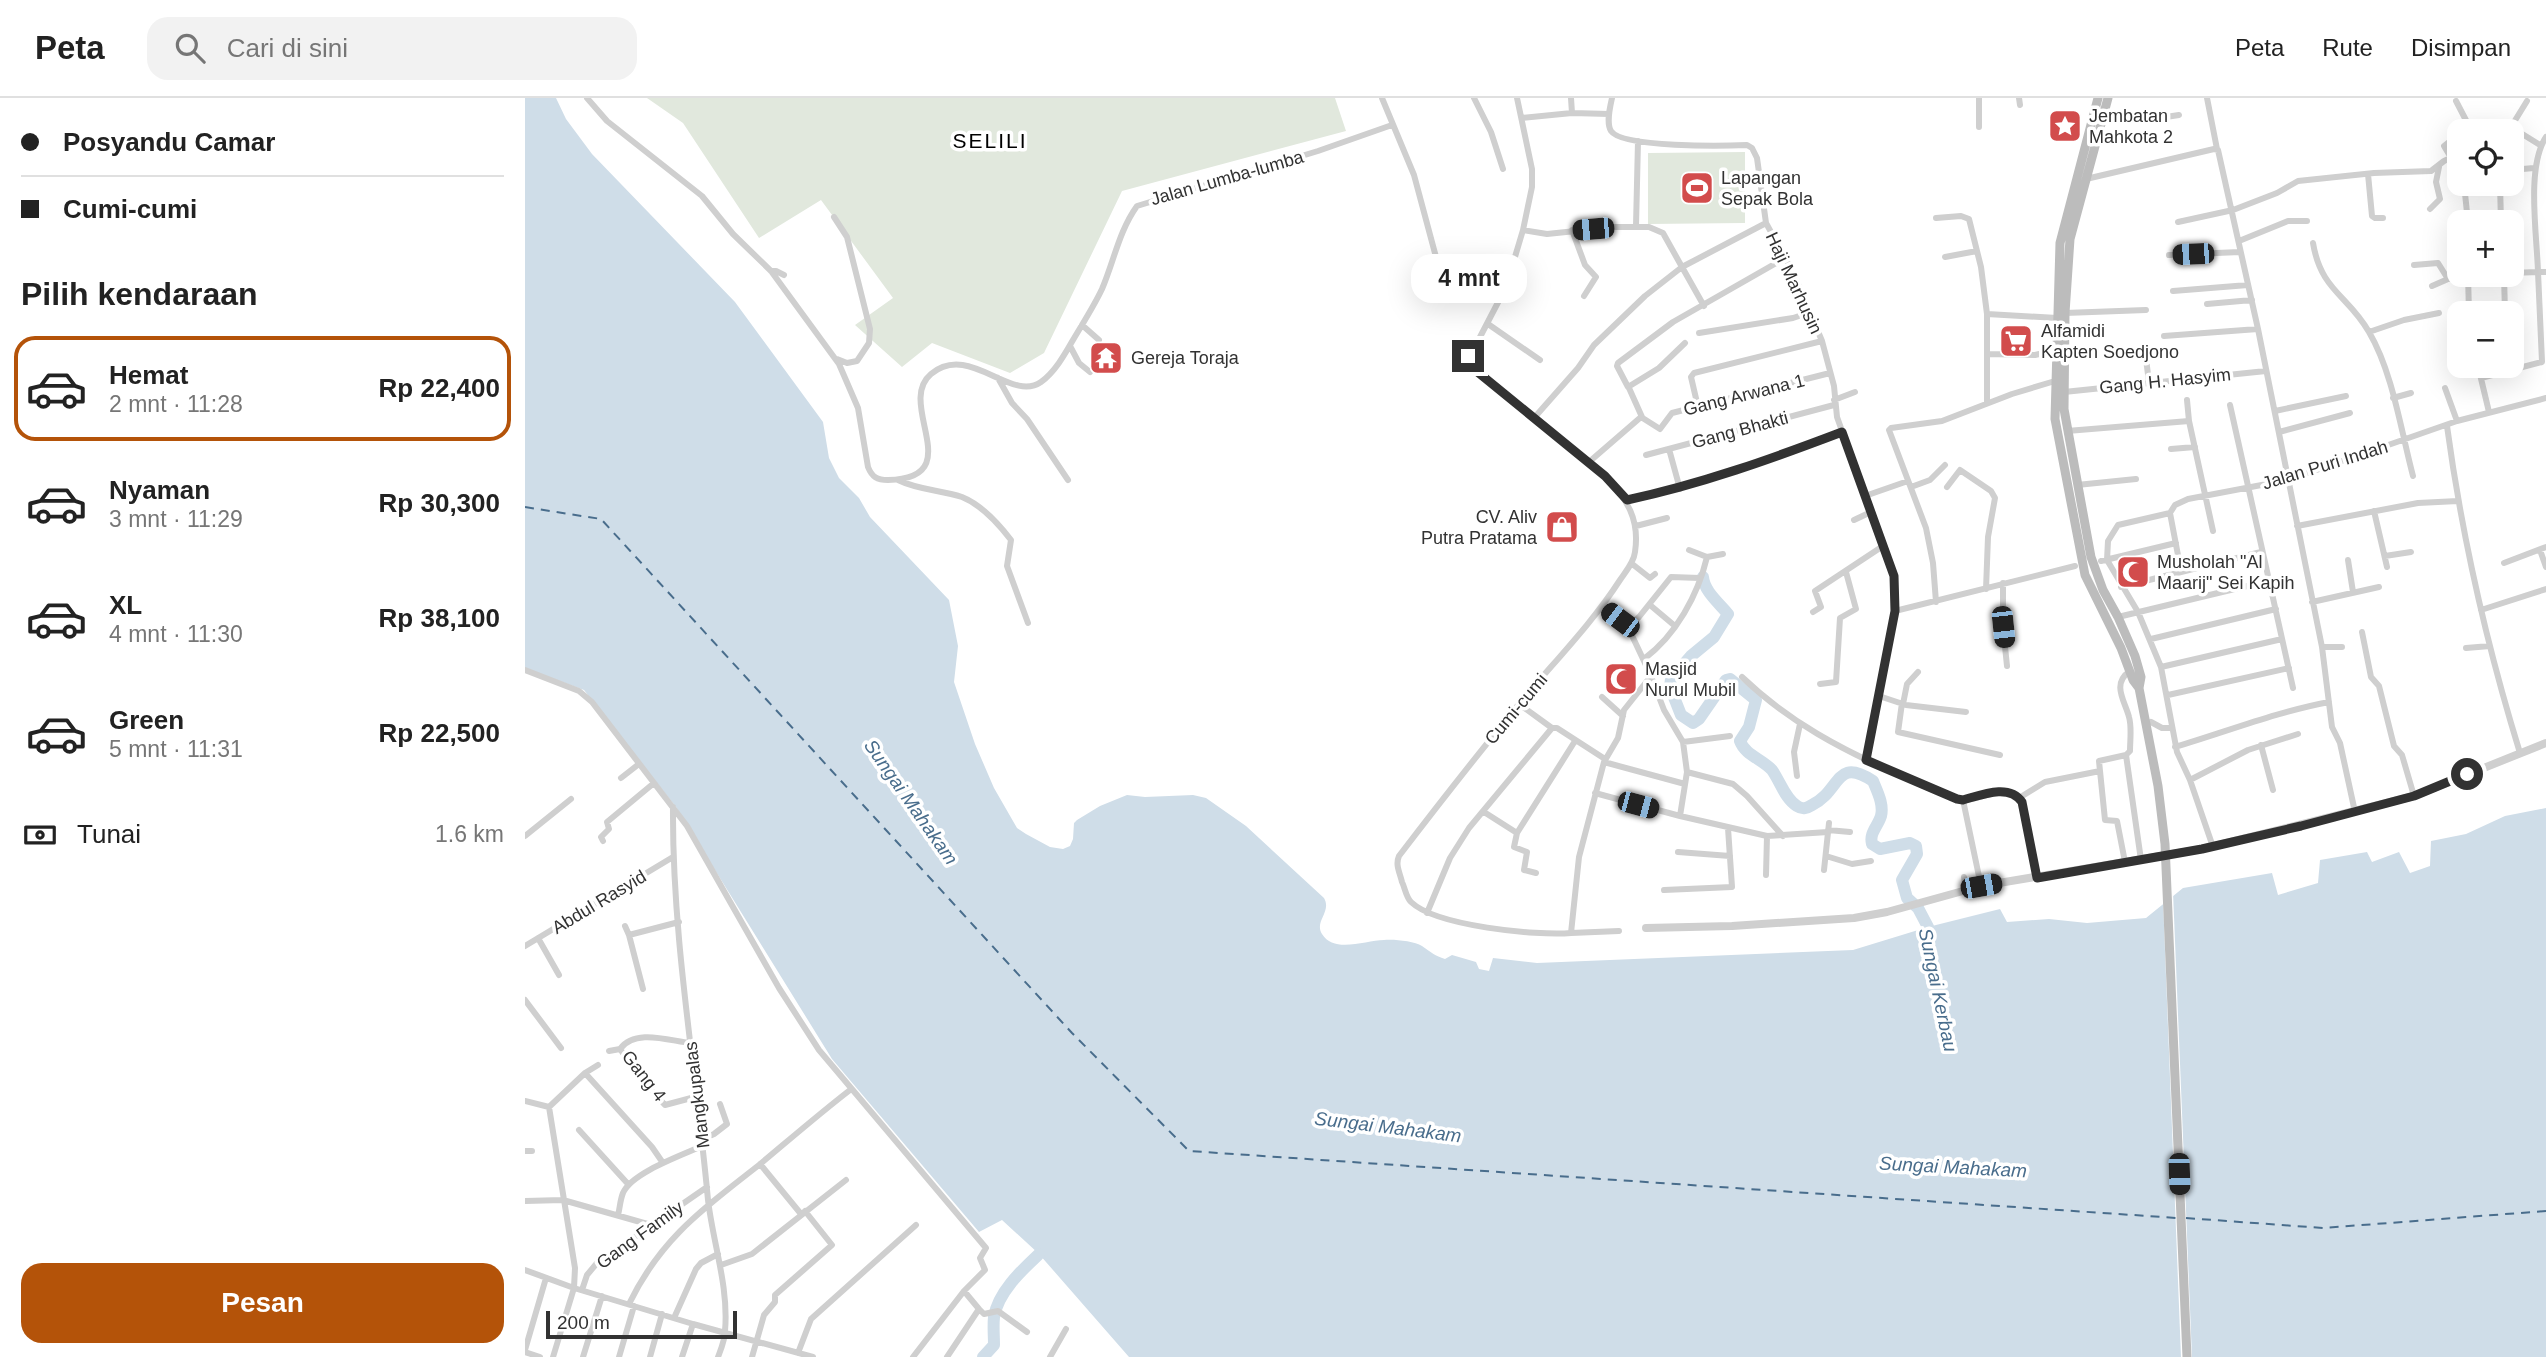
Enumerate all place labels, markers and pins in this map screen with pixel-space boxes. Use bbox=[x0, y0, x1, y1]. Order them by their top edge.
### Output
place label: Jembatan Mahkota 2 bbox=[2089, 106, 2173, 147]
place icon: Jembatan Mahkota 2 bbox=[2046, 107, 2084, 145]
place label: Lapangan Sepak Bola bbox=[1721, 168, 1814, 209]
sports icon: Lapangan Sepak Bola bbox=[1678, 169, 1716, 207]
place label: Alfamidi Kapten Soedjono bbox=[2041, 321, 2179, 362]
supermarket icon: Alfamidi Kapten Soedjono bbox=[1997, 322, 2035, 360]
temple icon: Gereja Toraja bbox=[1087, 339, 1125, 377]
place label: Gereja Toraja bbox=[1131, 348, 1240, 368]
place label: CV. Aliv Putra Pratama bbox=[1421, 507, 1538, 548]
shop icon: CV. Aliv Putra Pratama bbox=[1543, 508, 1581, 546]
place label: Musholah "Al Maarij" Sei Kapih bbox=[2157, 552, 2294, 593]
mosque icon: Musholah "Al Maarij" Sei Kapih bbox=[2114, 553, 2152, 591]
place label: Masjid Nurul Mubil bbox=[1645, 659, 1736, 700]
mosque icon: Masjid Nurul Mubil bbox=[1602, 660, 1640, 698]

